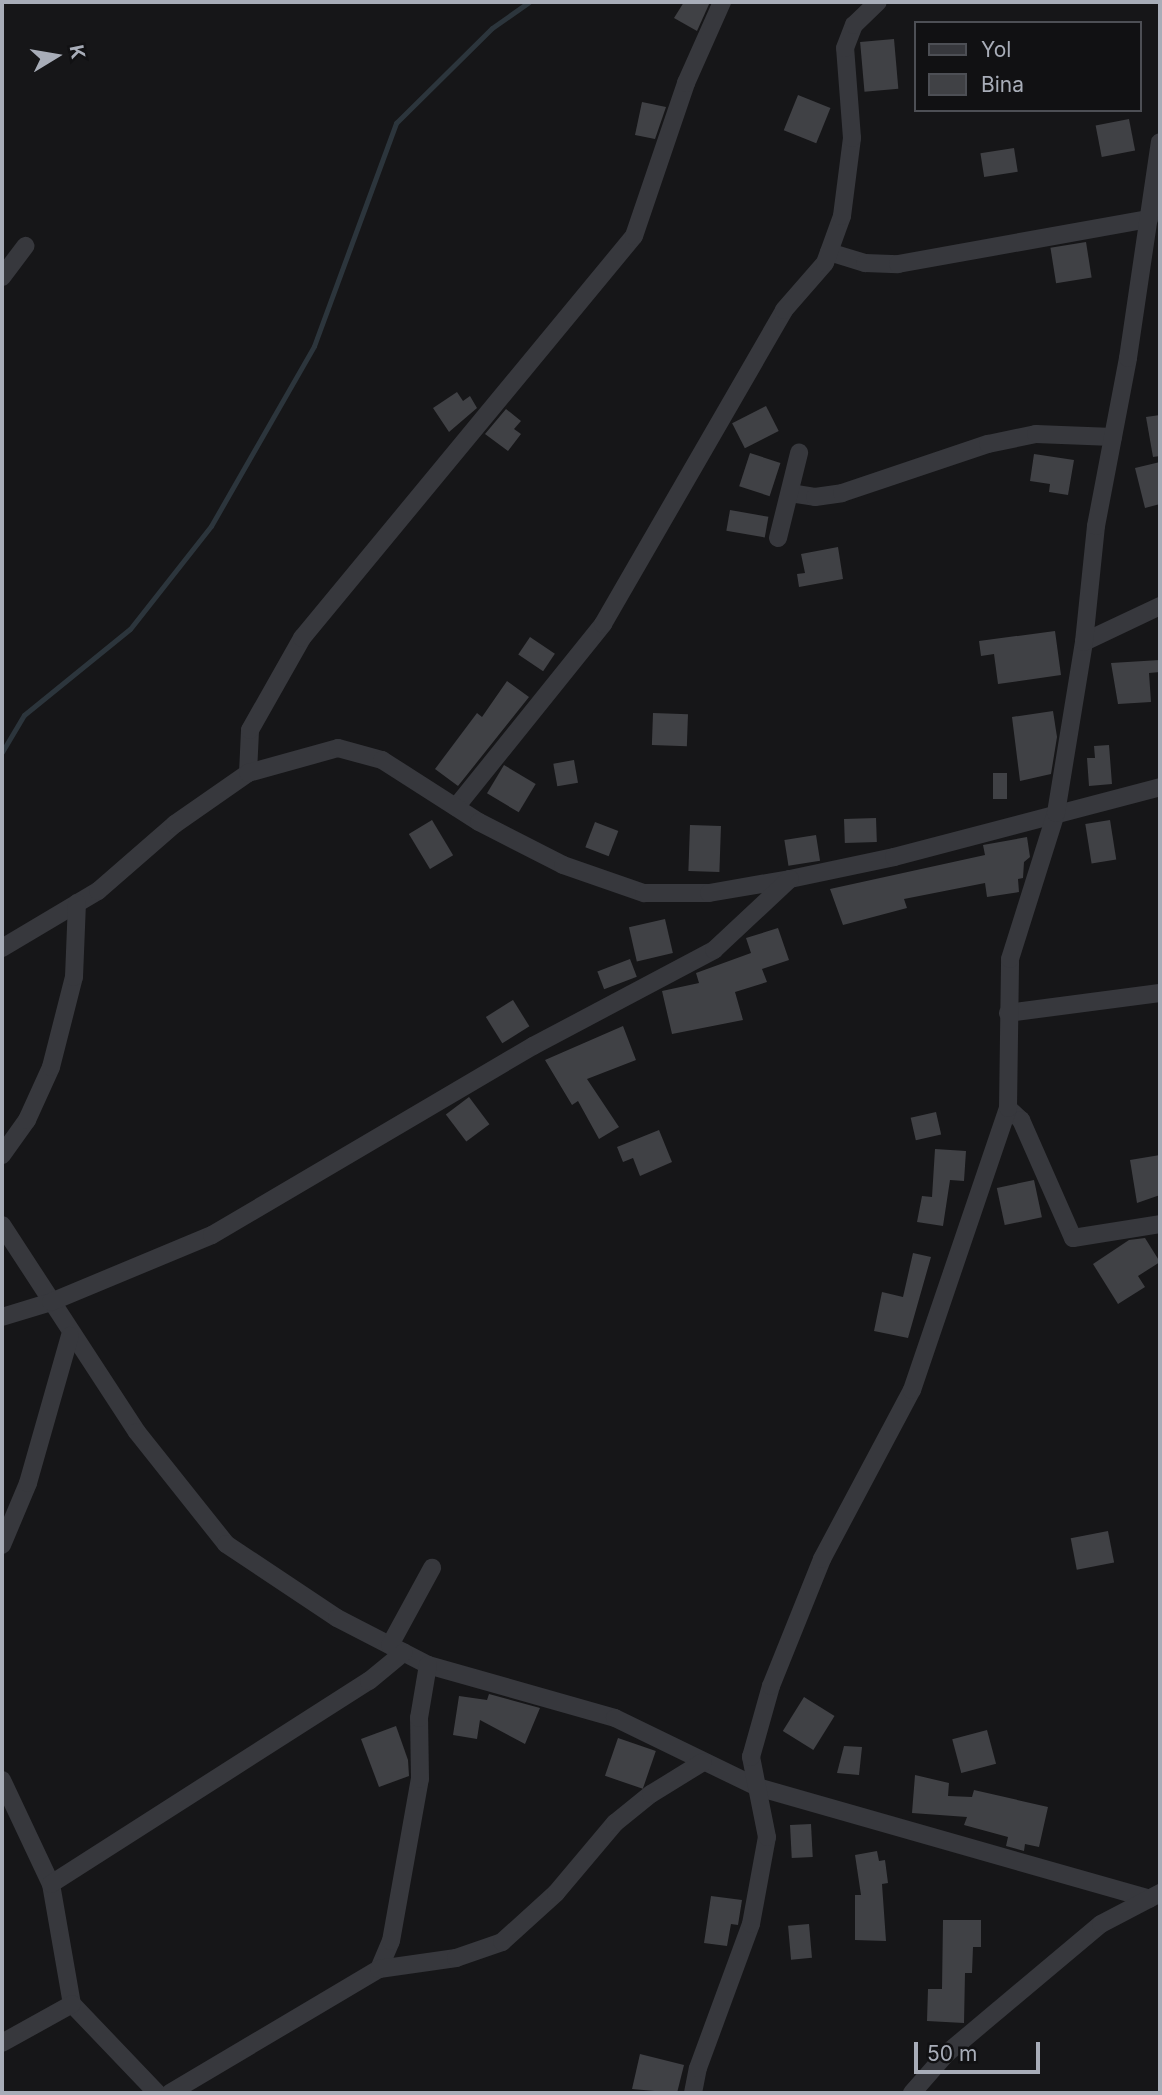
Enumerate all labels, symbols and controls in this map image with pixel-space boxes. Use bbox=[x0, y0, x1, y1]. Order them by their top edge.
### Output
north arrow bbox=[21, 21, 91, 91]
legend bbox=[914, 21, 1141, 112]
text: Yol bbox=[981, 37, 1011, 62]
text: K bbox=[65, 43, 90, 61]
text: Bina bbox=[981, 72, 1024, 97]
scale bar bbox=[917, 2028, 1043, 2072]
text: 50 m bbox=[927, 2041, 977, 2066]

